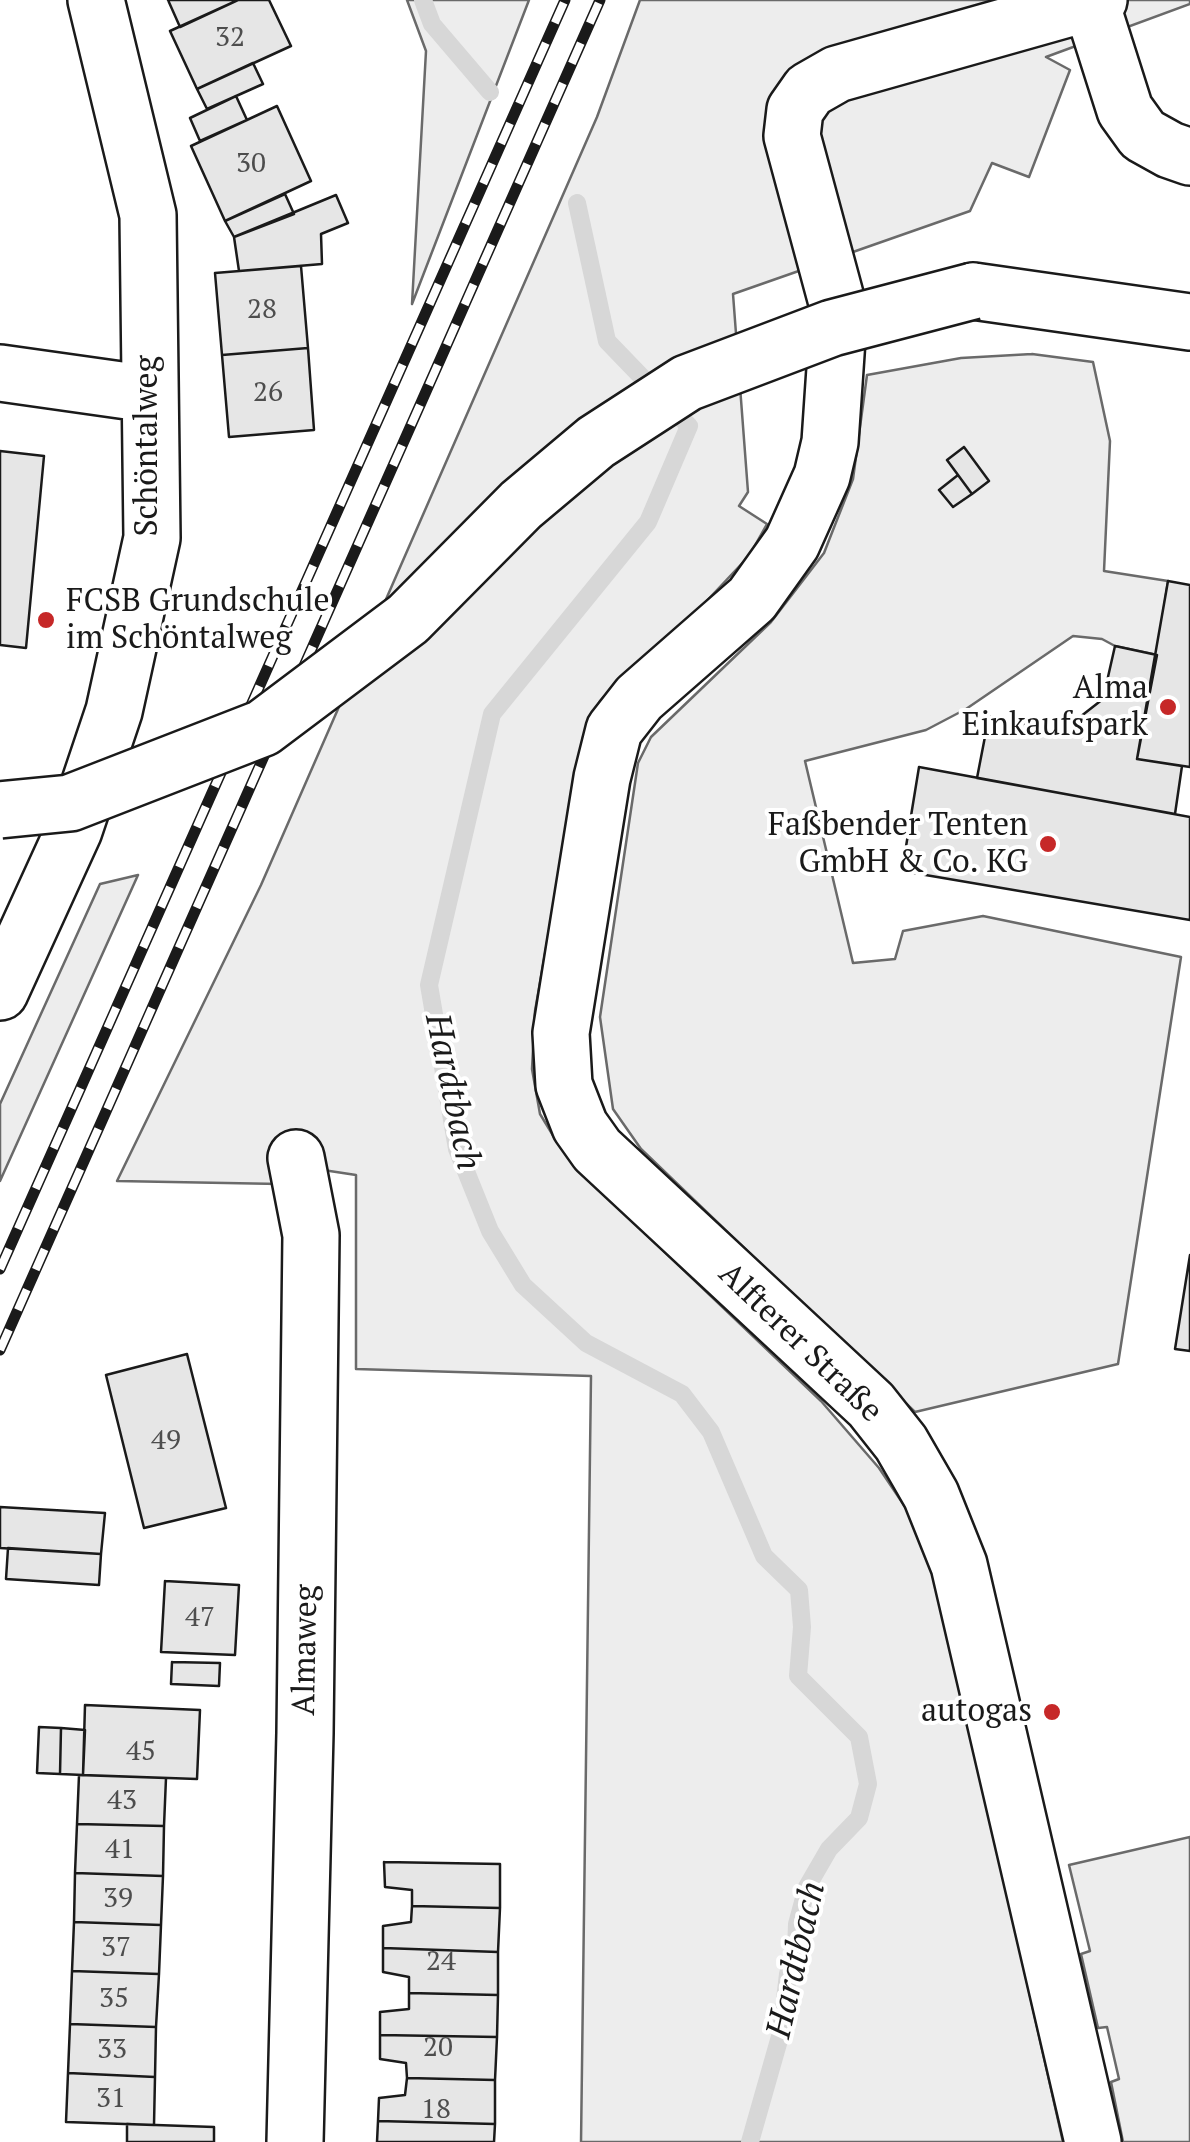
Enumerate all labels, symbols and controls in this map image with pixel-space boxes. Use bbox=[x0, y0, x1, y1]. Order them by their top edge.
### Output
house number: 32 bbox=[215, 21, 245, 55]
house number: 30 bbox=[236, 147, 266, 181]
house number: 28 bbox=[247, 293, 277, 327]
street label: Schöntalweg bbox=[129, 355, 167, 537]
house number: 26 bbox=[253, 376, 283, 410]
place label: FCSB Grundschule im Schöntalweg bbox=[66, 583, 330, 658]
marker: FCSB Grundschule im Schöntalweg bbox=[35, 609, 57, 631]
place label: Alma Einkaufspark bbox=[962, 670, 1148, 745]
marker: Alma Einkaufspark bbox=[1157, 696, 1179, 718]
place label: Faßbender Tenten GmbH & Co. KG bbox=[768, 807, 1028, 882]
marker: Faßbender Tenten GmbH & Co. KG bbox=[1037, 833, 1059, 855]
water label: Hardtbach bbox=[415, 1010, 489, 1174]
street label: Alfterer Straße bbox=[710, 1255, 890, 1431]
house number: 49 bbox=[151, 1424, 181, 1458]
street label: Almaweg bbox=[286, 1584, 326, 1716]
house number: 47 bbox=[185, 1601, 215, 1635]
place label: autogas bbox=[921, 1693, 1032, 1731]
marker: autogas bbox=[1041, 1701, 1063, 1723]
house number: 45 bbox=[126, 1735, 156, 1769]
house number: 43 bbox=[107, 1784, 137, 1818]
house number: 41 bbox=[105, 1833, 135, 1867]
water label: Hardtbach bbox=[759, 1878, 835, 2042]
house number: 39 bbox=[103, 1882, 133, 1916]
house number: 37 bbox=[101, 1931, 131, 1965]
house number: 24 bbox=[426, 1945, 456, 1979]
house number: 35 bbox=[99, 1982, 129, 2016]
house number: 20 bbox=[423, 2031, 453, 2065]
house number: 33 bbox=[97, 2033, 127, 2067]
house number: 31 bbox=[96, 2082, 126, 2116]
house number: 18 bbox=[421, 2093, 451, 2127]

